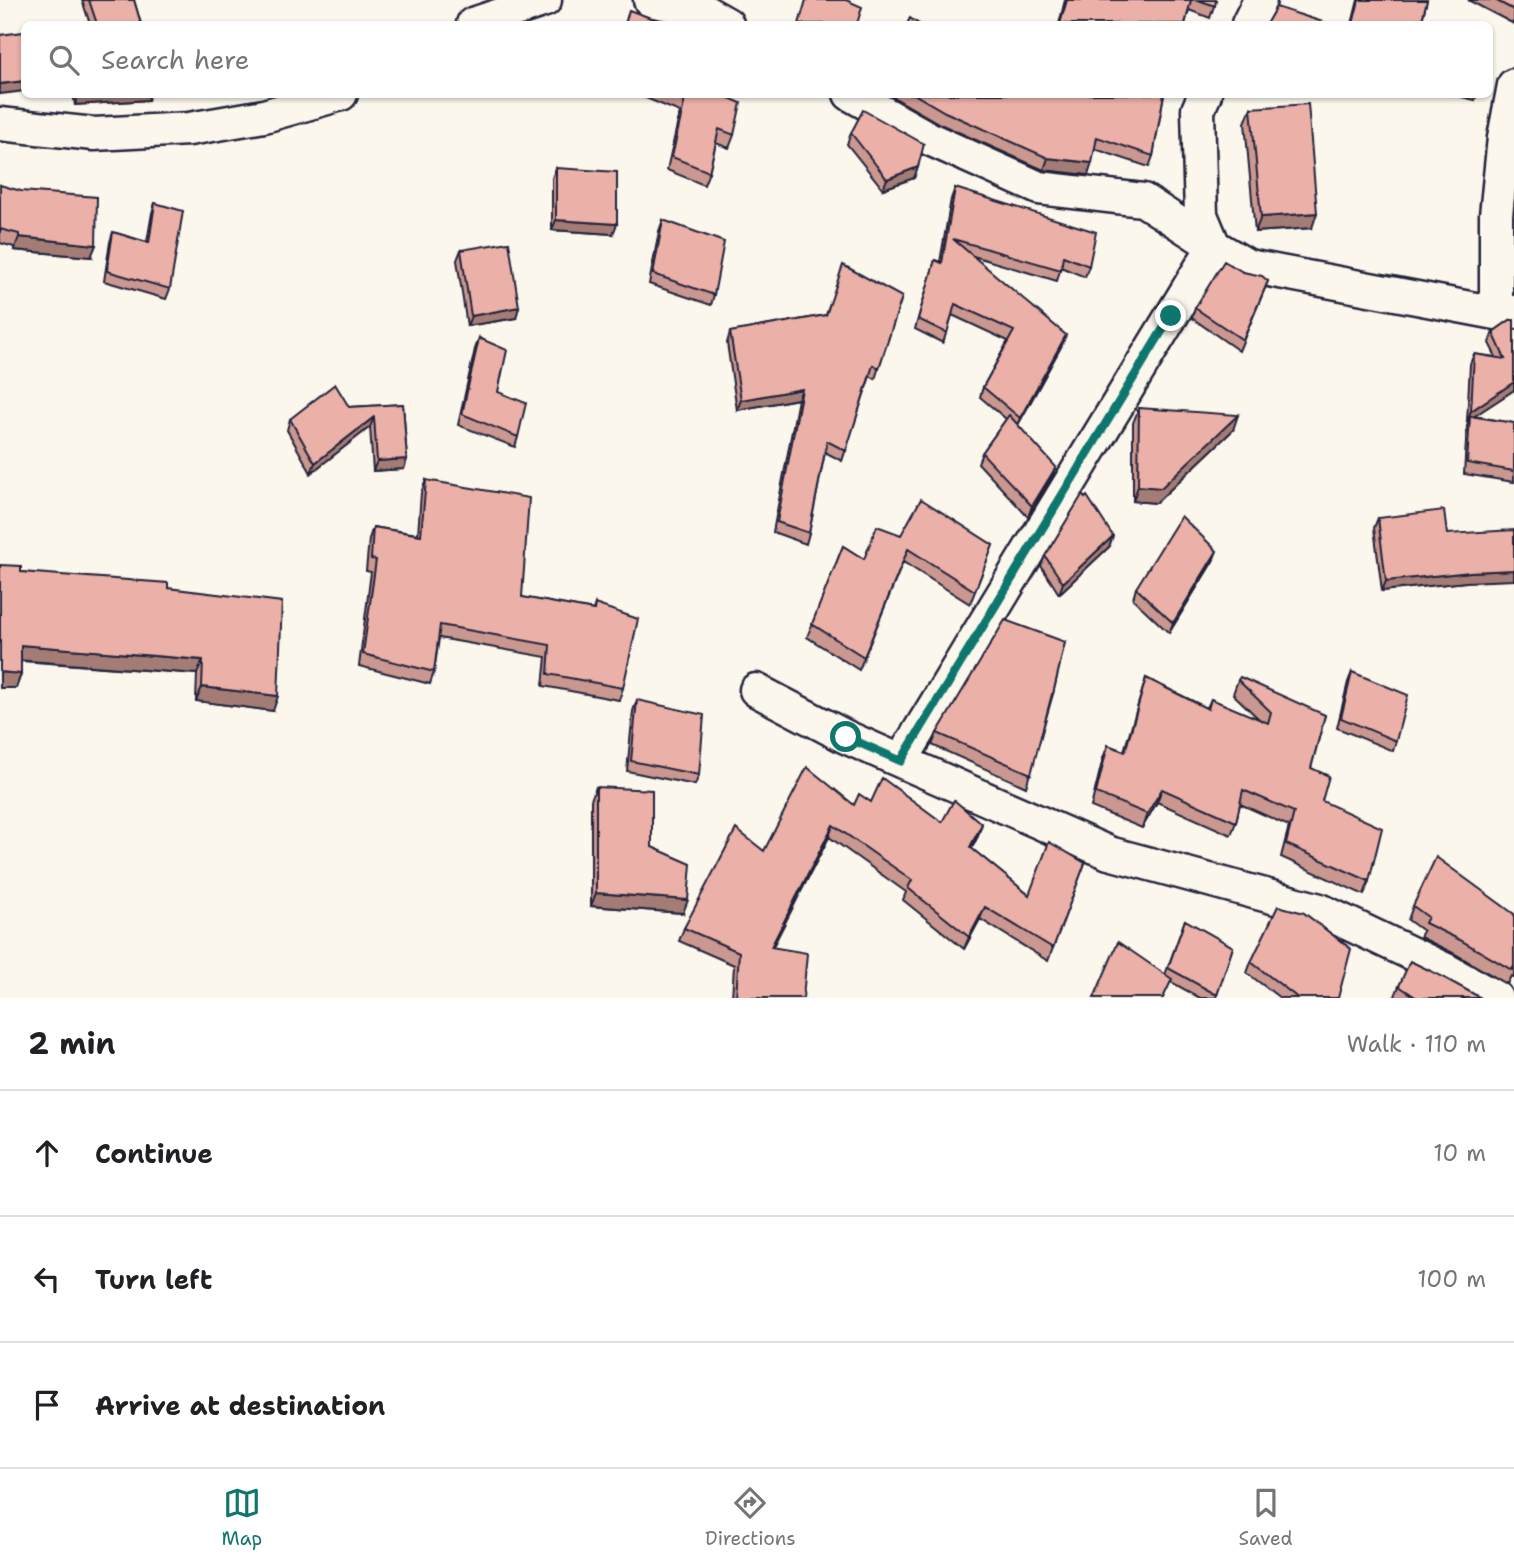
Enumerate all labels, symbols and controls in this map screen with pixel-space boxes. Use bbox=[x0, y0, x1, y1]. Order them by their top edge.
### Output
search box bbox=[21, 21, 1493, 98]
icon: search bbox=[45, 41, 83, 79]
text: Search here bbox=[101, 42, 250, 77]
route end bbox=[1155, 300, 1186, 331]
route start bbox=[830, 721, 861, 752]
text: 2 min bbox=[28, 1023, 115, 1064]
text: Walk · 110 m bbox=[1347, 1029, 1486, 1059]
icon: ahead bbox=[28, 1134, 66, 1172]
text: Continue bbox=[95, 1136, 213, 1171]
text: 10 m bbox=[1433, 1138, 1486, 1168]
icon: left bbox=[28, 1260, 66, 1298]
text: Turn left bbox=[95, 1262, 212, 1297]
text: 100 m bbox=[1417, 1264, 1486, 1294]
icon: arrive bbox=[28, 1386, 66, 1424]
text: Arrive at destination bbox=[95, 1388, 385, 1423]
tab: Map bbox=[221, 1484, 262, 1551]
tab: Directions bbox=[705, 1484, 796, 1551]
tab: Saved bbox=[1239, 1484, 1293, 1551]

